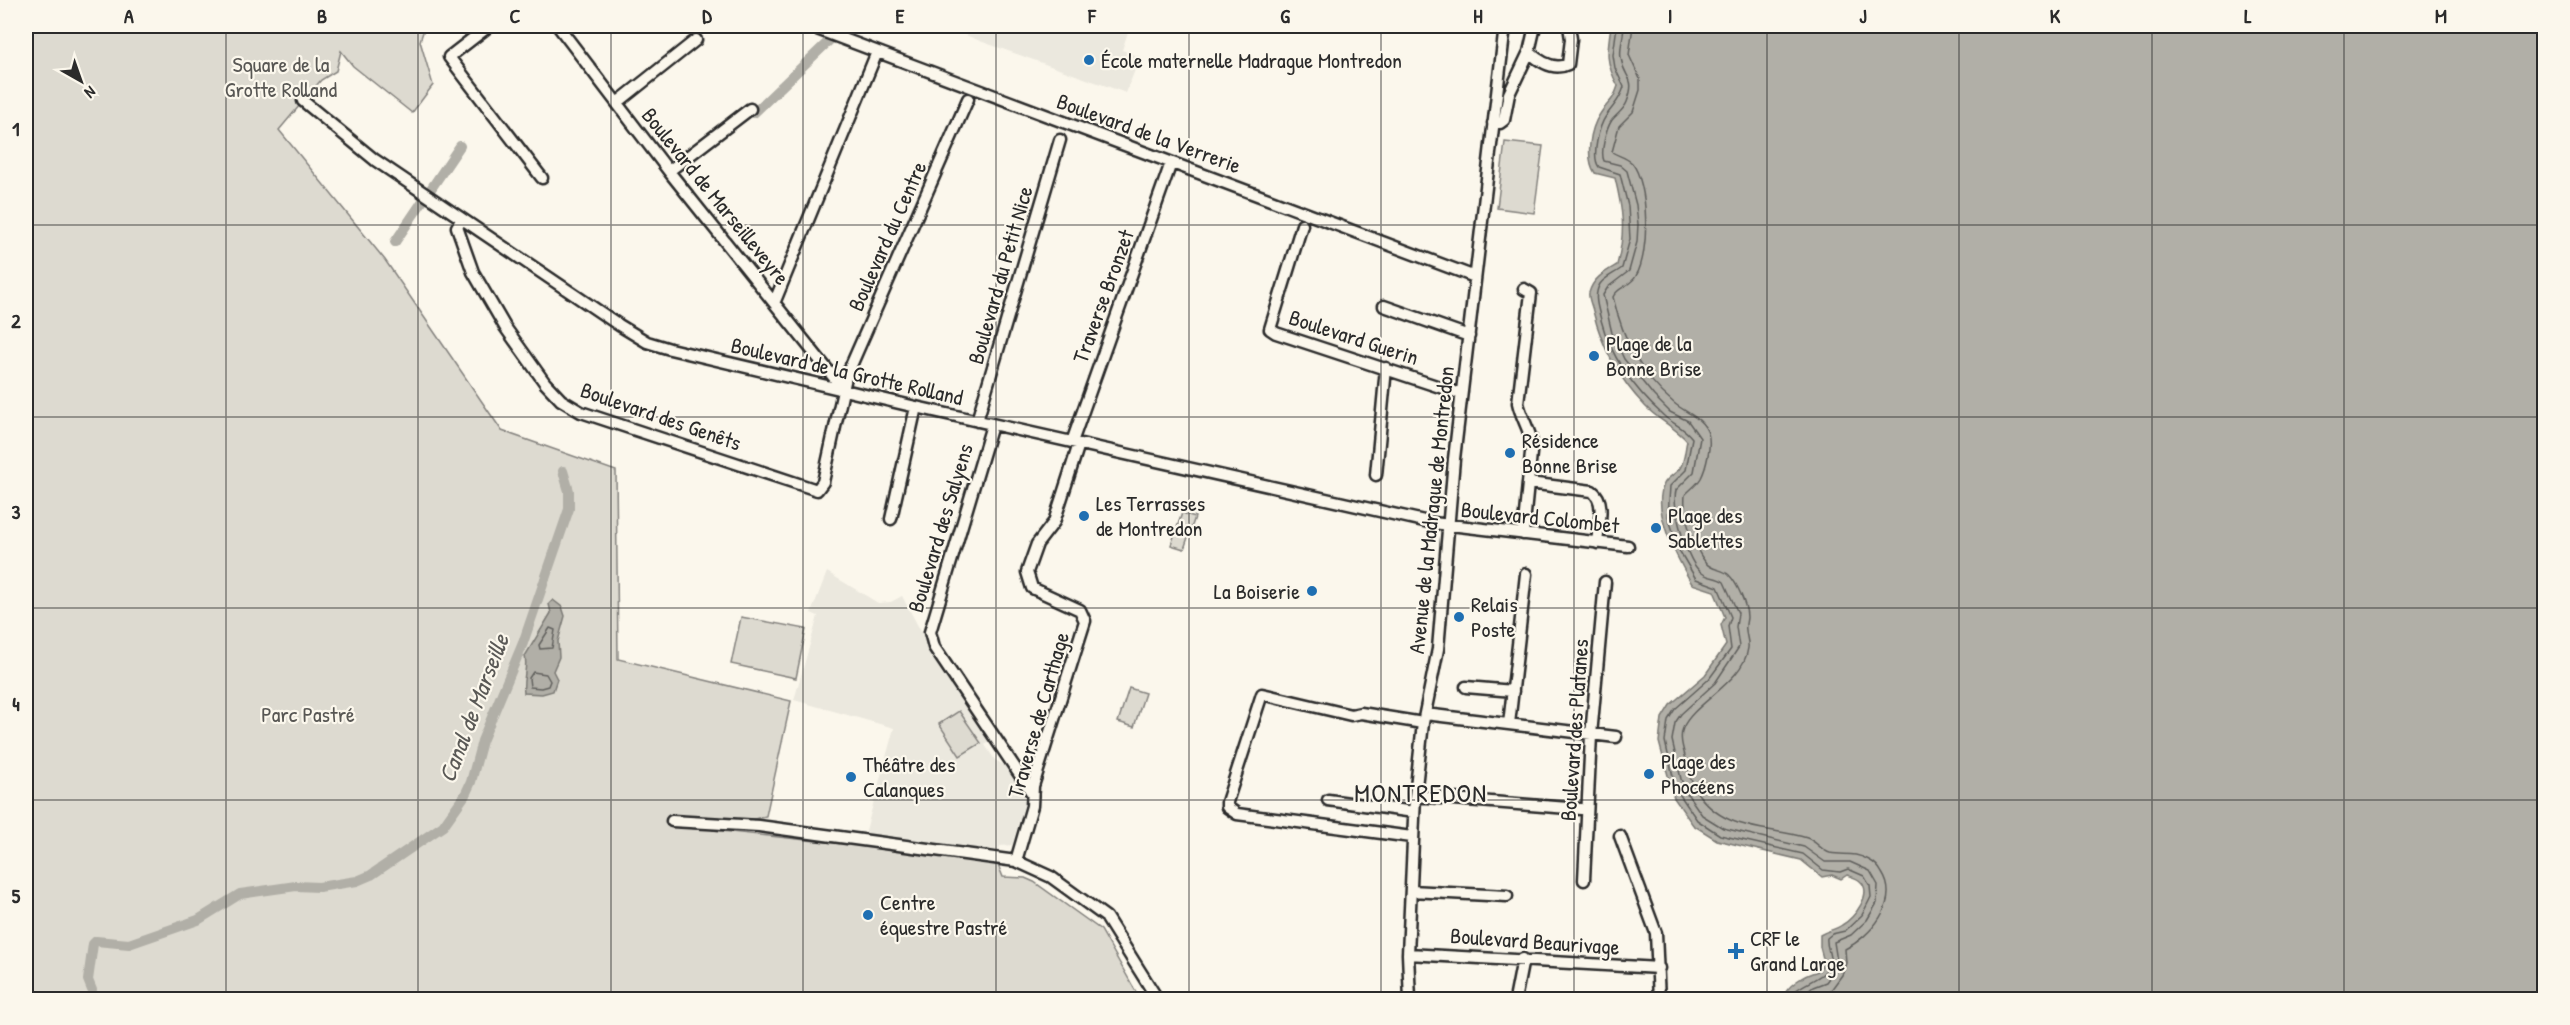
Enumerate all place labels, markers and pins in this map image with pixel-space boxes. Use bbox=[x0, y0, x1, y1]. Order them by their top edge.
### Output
place label: École maternelle Madrague Montredon bbox=[1101, 45, 1402, 75]
marker: École maternelle Madrague Montredon bbox=[1082, 53, 1096, 67]
place label: Plage de la Bonne Brise bbox=[1606, 328, 1702, 383]
marker: Plage de la Bonne Brise bbox=[1587, 349, 1601, 363]
place label: Résidence Bonne Brise bbox=[1522, 425, 1618, 480]
marker: Résidence Bonne Brise bbox=[1503, 446, 1517, 460]
place label: Les Terrasses de Montredon bbox=[1096, 488, 1205, 543]
place label: Plage des Sablettes bbox=[1668, 500, 1743, 555]
marker: Les Terrasses de Montredon bbox=[1077, 509, 1091, 523]
marker: Plage des Sablettes bbox=[1649, 521, 1663, 535]
place label: La Boiserie bbox=[1214, 576, 1300, 606]
marker: La Boiserie bbox=[1305, 584, 1319, 598]
place label: Relais Poste bbox=[1471, 589, 1518, 644]
marker: Relais Poste bbox=[1452, 610, 1466, 624]
place label: Plage des Phocéens bbox=[1661, 746, 1735, 801]
place label: Théâtre des Calanques bbox=[863, 749, 956, 804]
marker: Plage des Phocéens bbox=[1642, 767, 1656, 781]
marker: Théâtre des Calanques bbox=[844, 770, 858, 784]
place label: Centre équestre Pastré bbox=[880, 887, 1008, 942]
marker: Centre équestre Pastré bbox=[861, 908, 875, 922]
place label: CRF le Grand Large bbox=[1750, 923, 1845, 978]
marker: CRF le Grand Large bbox=[1727, 942, 1745, 960]

